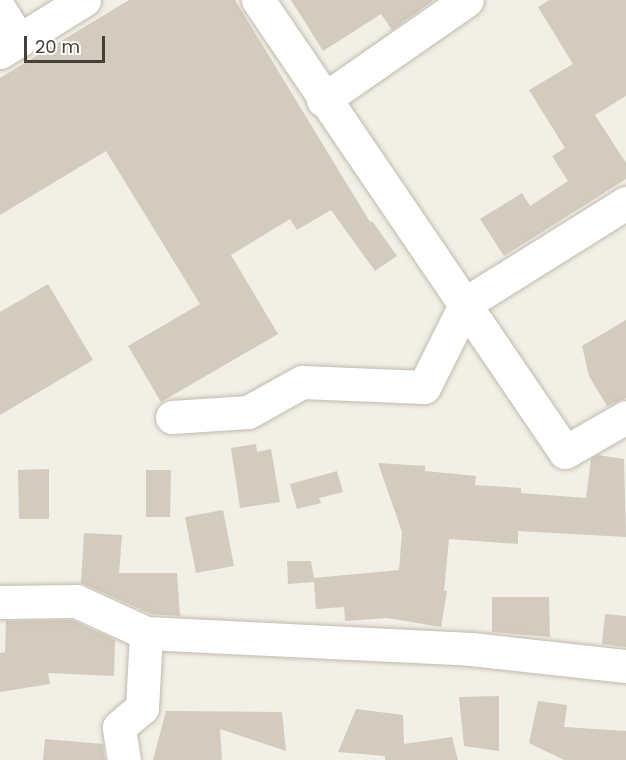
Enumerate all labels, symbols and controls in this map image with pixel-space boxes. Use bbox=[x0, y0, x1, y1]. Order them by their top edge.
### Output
scale bar bbox=[27, 24, 108, 62]
text: 20 m bbox=[35, 34, 80, 59]

